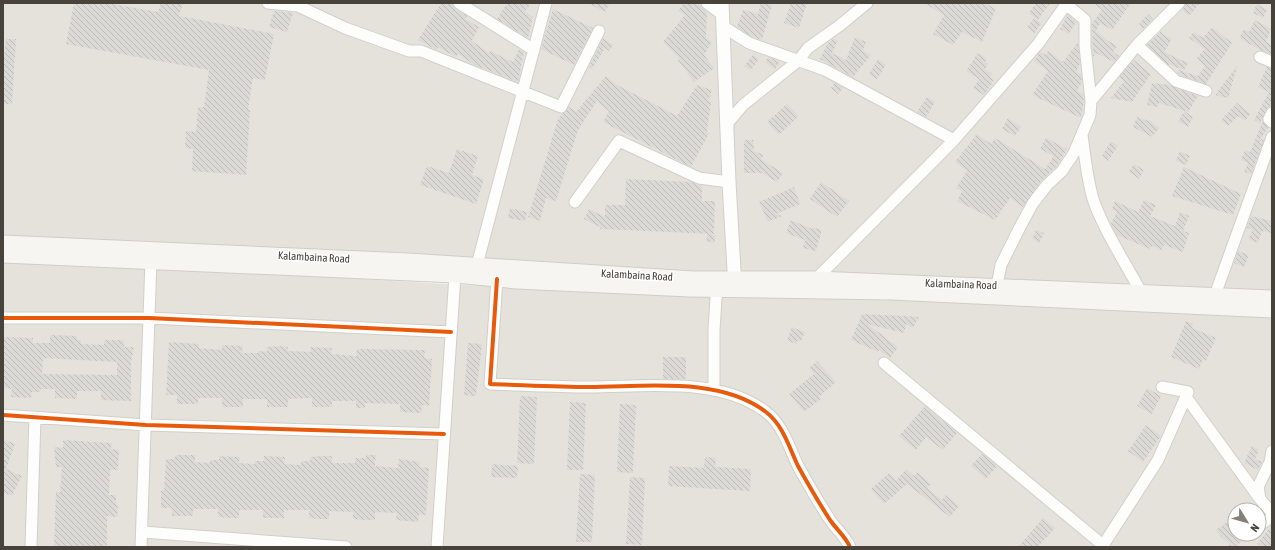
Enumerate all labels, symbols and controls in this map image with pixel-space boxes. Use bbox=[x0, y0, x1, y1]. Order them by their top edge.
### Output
street label: Kalambaina Road bbox=[278, 249, 350, 265]
street label: Kalambaina Road bbox=[601, 267, 673, 283]
street label: Kalambaina Road bbox=[925, 277, 997, 291]
north arrow bbox=[1227, 502, 1267, 542]
text: N bbox=[1248, 522, 1262, 534]

